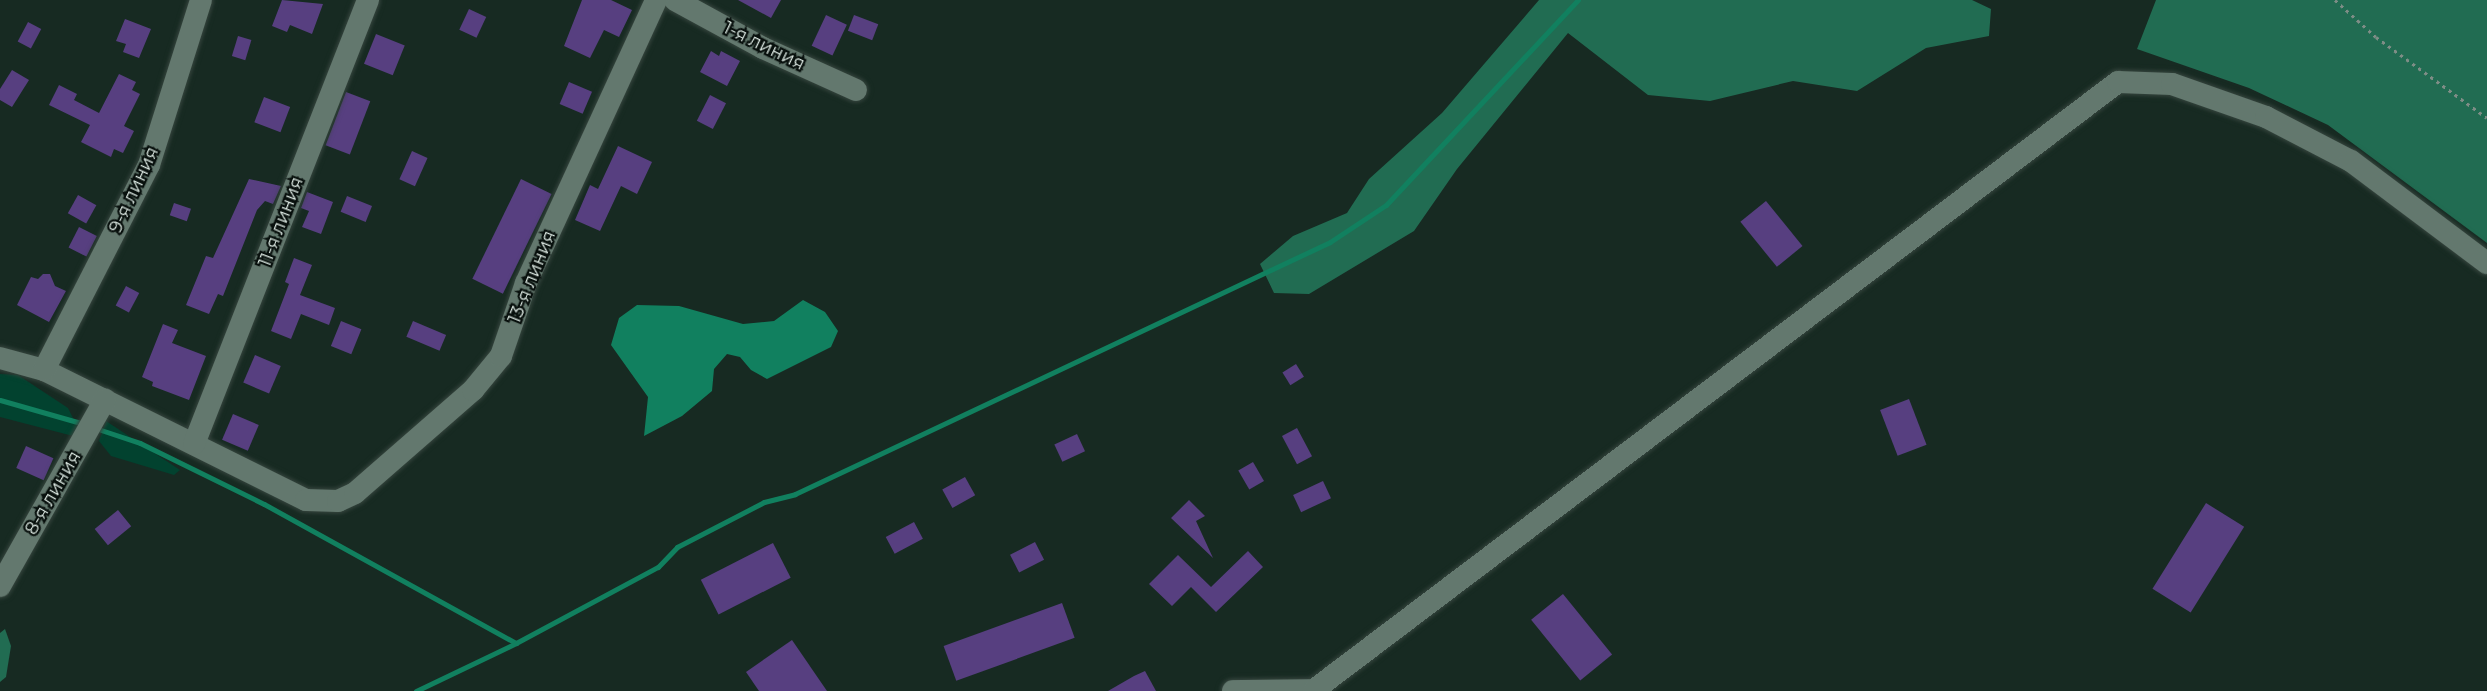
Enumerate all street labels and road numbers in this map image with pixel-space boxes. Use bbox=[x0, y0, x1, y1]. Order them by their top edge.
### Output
street label: 1-я линия bbox=[720, 17, 808, 75]
street label: 9-я линия bbox=[105, 144, 163, 236]
street label: 11-я линия bbox=[254, 174, 308, 270]
street label: 13-я линия bbox=[504, 228, 560, 326]
street label: 8-я линия bbox=[20, 447, 86, 539]

